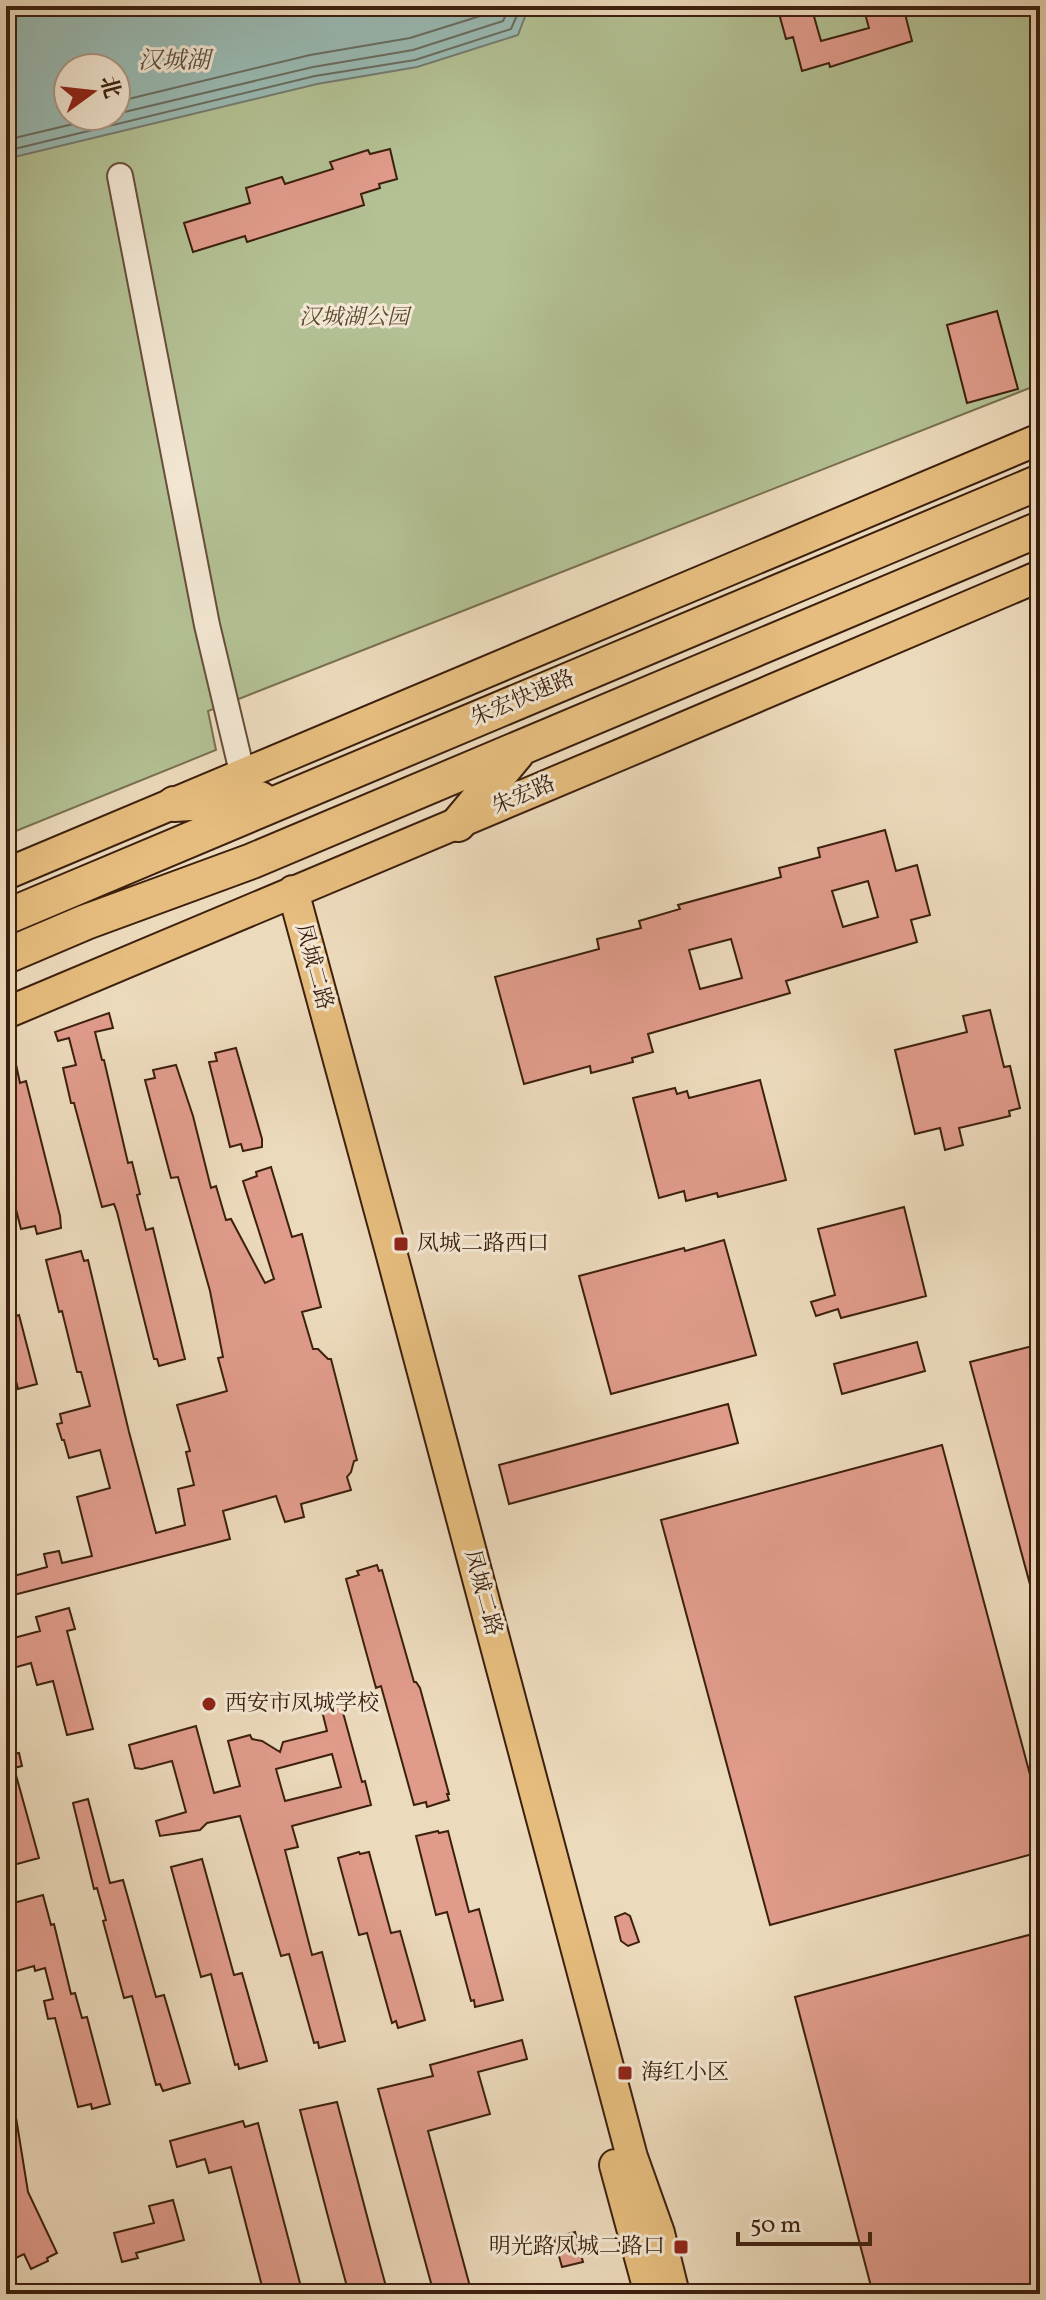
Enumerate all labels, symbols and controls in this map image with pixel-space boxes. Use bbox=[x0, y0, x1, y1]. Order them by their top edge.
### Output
water label: 汉城湖 bbox=[138, 45, 214, 79]
north arrow bbox=[52, 52, 132, 132]
text: 北 bbox=[91, 73, 127, 102]
park label: 汉城湖公园 bbox=[299, 303, 412, 334]
street label: 朱宏快速路 bbox=[466, 663, 580, 735]
street label: 朱宏路 bbox=[488, 769, 560, 823]
street label: 凤城二路 bbox=[287, 920, 339, 1014]
place label: 凤城二路西口 bbox=[417, 1229, 549, 1260]
marker: 凤城二路西口 bbox=[392, 1235, 410, 1253]
street label: 凤城二路 bbox=[456, 1546, 508, 1640]
place label: 西安市凤城学校 bbox=[225, 1689, 379, 1720]
marker: 西安市凤城学校 bbox=[200, 1695, 218, 1713]
place label: 海红小区 bbox=[641, 2058, 729, 2089]
marker: 海红小区 bbox=[616, 2064, 634, 2082]
scale bar bbox=[738, 2196, 870, 2246]
text: 50 m bbox=[750, 2209, 802, 2243]
place label: 明光路凤城二路口 bbox=[489, 2232, 665, 2263]
marker: 明光路凤城二路口 bbox=[672, 2238, 690, 2256]

